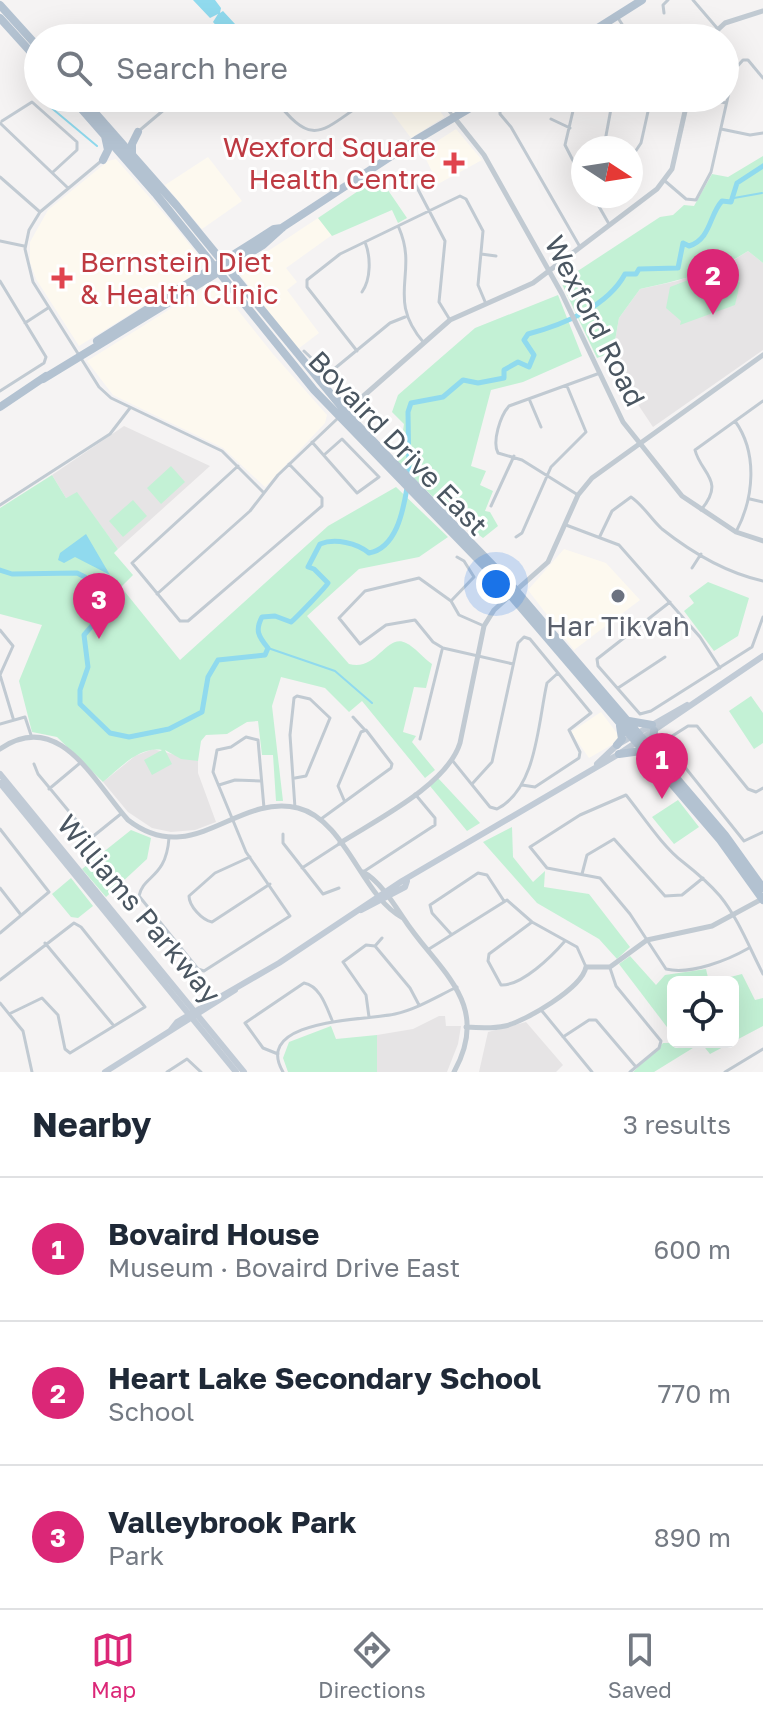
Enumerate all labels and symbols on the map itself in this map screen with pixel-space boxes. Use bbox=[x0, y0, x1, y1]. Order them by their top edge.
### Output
place label: Wexford Square Health Centre bbox=[223, 130, 436, 195]
north arrow bbox=[571, 136, 643, 208]
marker: Wexford Square Health Centre bbox=[443, 152, 465, 174]
street label: Wexford Road bbox=[538, 230, 653, 412]
place label: Bernstein Diet & Health Clinic bbox=[80, 245, 278, 310]
pin: 2 bbox=[687, 249, 739, 315]
marker: Bernstein Diet & Health Clinic bbox=[51, 267, 73, 289]
street label: Bovaird Drive East bbox=[302, 344, 495, 542]
your location bbox=[476, 564, 516, 604]
pin: 3 bbox=[73, 573, 125, 639]
marker: Har Tikvah bbox=[609, 587, 627, 605]
place label: Har Tikvah bbox=[546, 609, 690, 642]
pin: 1 bbox=[636, 733, 688, 799]
street label: Williams Parkway bbox=[51, 808, 228, 1010]

